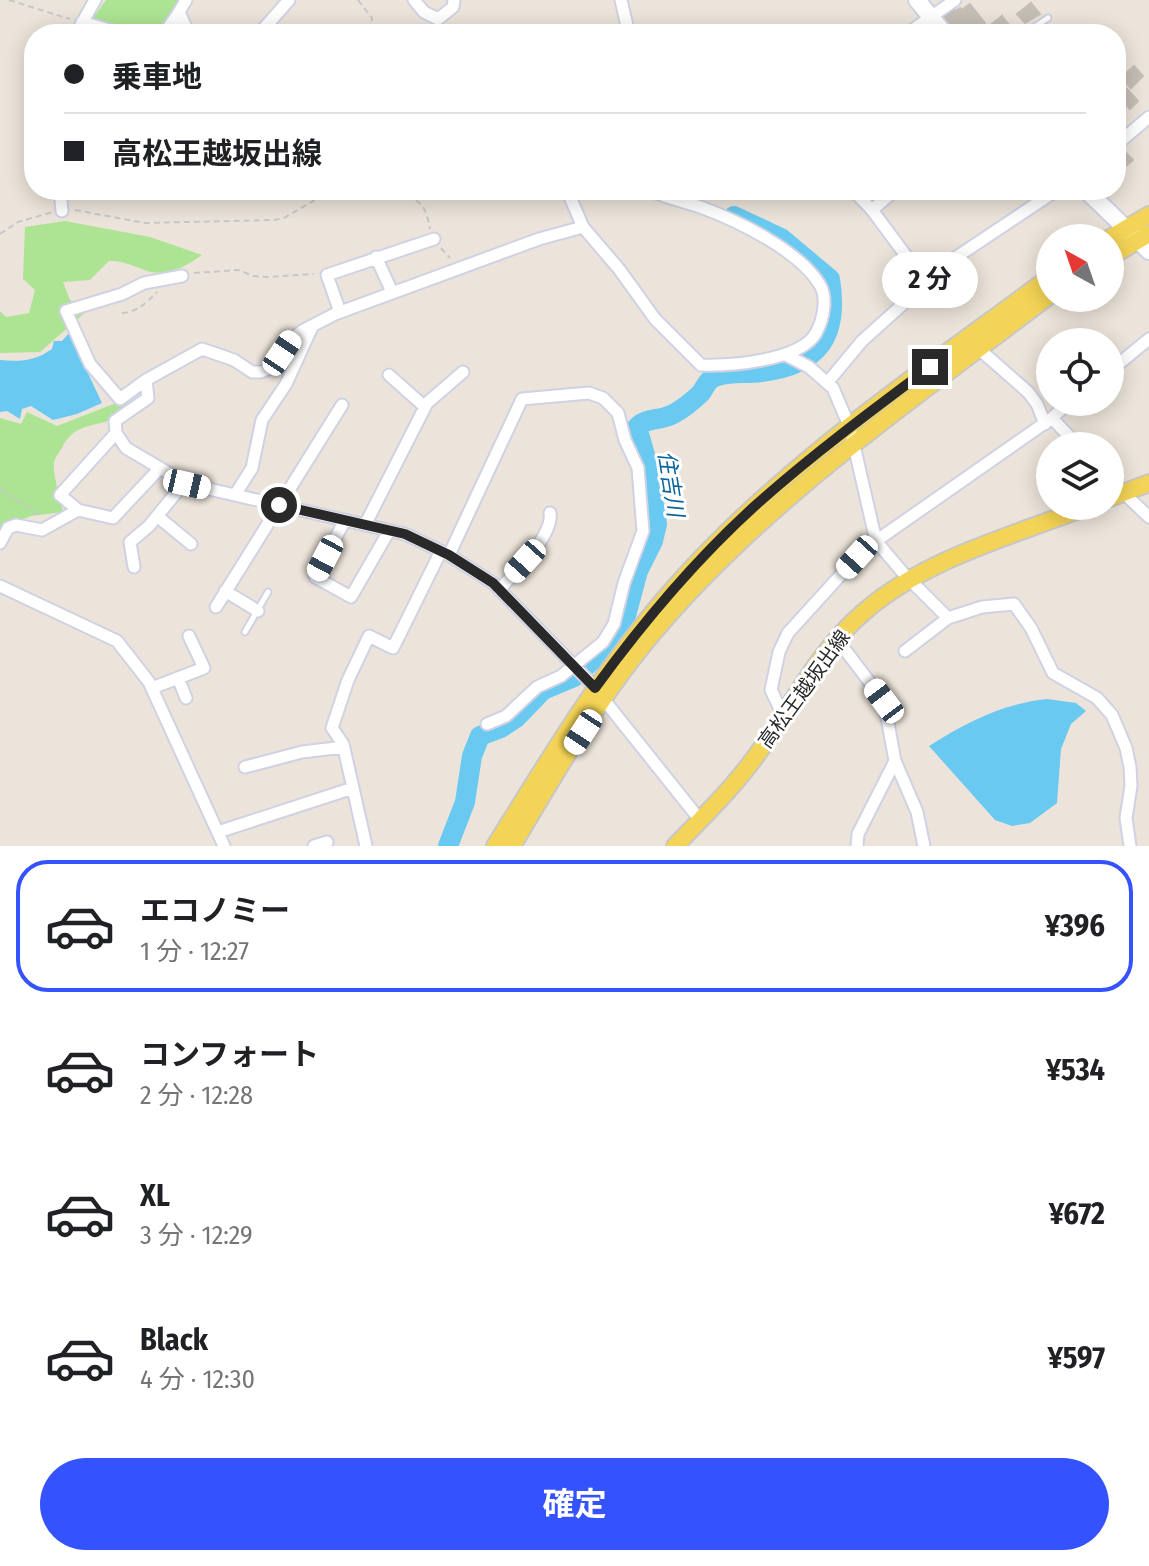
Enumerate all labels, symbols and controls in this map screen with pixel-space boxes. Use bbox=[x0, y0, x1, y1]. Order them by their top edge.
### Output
text: 乗車地 bbox=[112, 59, 202, 95]
text: 高松王越坂出線 bbox=[112, 136, 322, 172]
north arrow bbox=[1036, 224, 1124, 312]
map controls bbox=[1036, 224, 1124, 520]
callout: 2 分 bbox=[882, 251, 978, 307]
text: 2 分 bbox=[908, 264, 952, 295]
car bbox=[259, 326, 305, 380]
button: locate bbox=[1036, 328, 1124, 416]
route end bbox=[912, 349, 948, 385]
button: layers bbox=[1036, 432, 1124, 520]
water label: 住吉川 bbox=[653, 449, 690, 521]
car bbox=[161, 467, 213, 501]
route start bbox=[261, 487, 297, 523]
car bbox=[303, 531, 347, 585]
car bbox=[832, 531, 882, 583]
car bbox=[500, 535, 550, 587]
street label: 高松王越坂出線 bbox=[753, 625, 855, 753]
car bbox=[860, 675, 908, 727]
car bbox=[560, 705, 606, 759]
icon: car bbox=[44, 890, 116, 962]
text: エコノミー bbox=[140, 893, 290, 929]
text: ¥396 bbox=[1045, 908, 1105, 944]
text: 1 分 · 12:27 bbox=[140, 936, 249, 967]
icon: car bbox=[44, 1034, 116, 1106]
text: コンフォート bbox=[140, 1037, 319, 1073]
text: ¥534 bbox=[1046, 1052, 1105, 1088]
text: 2 分 · 12:28 bbox=[140, 1080, 253, 1111]
icon: car bbox=[44, 1178, 116, 1250]
text: XL bbox=[140, 1178, 170, 1214]
text: ¥672 bbox=[1049, 1196, 1105, 1232]
text: 3 分 · 12:29 bbox=[140, 1220, 253, 1251]
icon: car bbox=[44, 1322, 116, 1394]
text: Black bbox=[140, 1322, 208, 1358]
text: ¥597 bbox=[1048, 1340, 1105, 1376]
text: 4 分 · 12:30 bbox=[140, 1364, 255, 1395]
button: 確定 bbox=[40, 1458, 1109, 1550]

